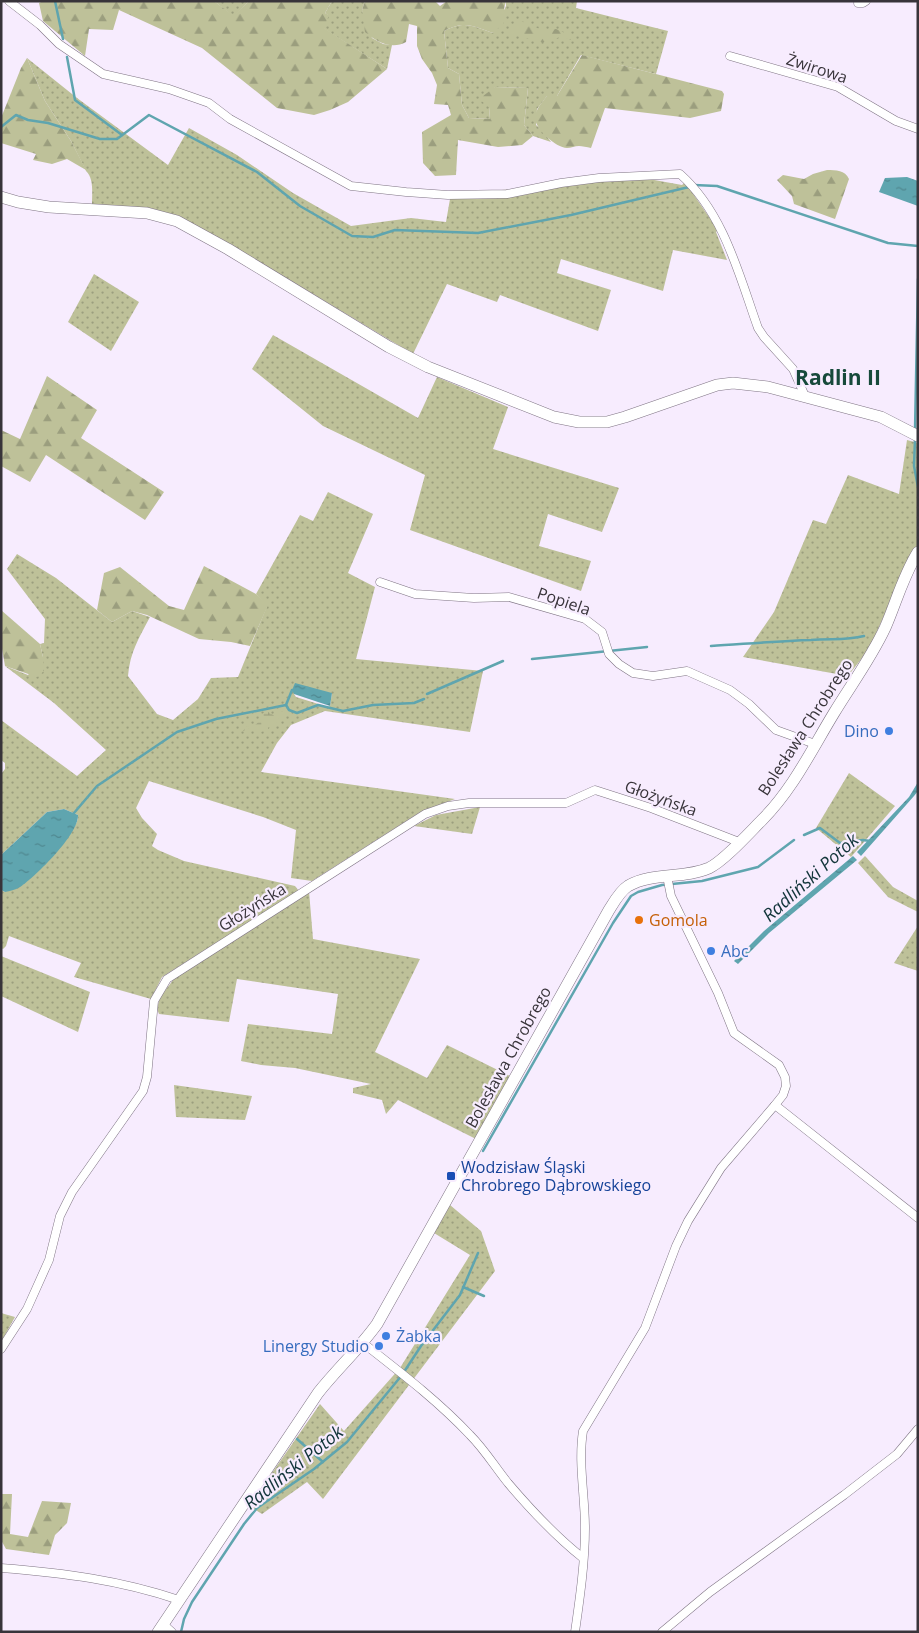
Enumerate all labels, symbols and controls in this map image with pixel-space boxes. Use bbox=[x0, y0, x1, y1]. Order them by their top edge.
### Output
street label: Żwirowa bbox=[784, 48, 850, 88]
district label: Radlin II bbox=[795, 363, 881, 391]
street label: Popiela bbox=[534, 582, 594, 620]
street label: Bolesława Chrobrego bbox=[753, 654, 857, 800]
place label: Dino bbox=[844, 720, 879, 742]
marker: Dino bbox=[883, 725, 895, 737]
street label: Głożyńska bbox=[622, 775, 700, 821]
water label: Radliński Potok bbox=[757, 827, 864, 926]
street label: Głożyńska bbox=[214, 878, 290, 936]
place label: Gomola bbox=[649, 909, 708, 931]
marker: Gomola bbox=[633, 914, 645, 926]
place label: Abc bbox=[721, 940, 749, 962]
marker: Abc bbox=[705, 945, 717, 957]
street label: Bolesława Chrobrego bbox=[460, 982, 556, 1132]
place label: Wodzisław Śląski Chrobrego Dąbrowskiego bbox=[461, 1156, 651, 1196]
marker: Wodzisław Śląski Chrobrego Dąbrowskiego bbox=[445, 1170, 457, 1182]
place label: Żabka bbox=[396, 1325, 441, 1347]
marker: Żabka bbox=[380, 1330, 392, 1342]
place label: Linergy Studio bbox=[263, 1335, 369, 1357]
marker: Linergy Studio bbox=[373, 1340, 385, 1352]
water label: Radliński Potok bbox=[238, 1419, 349, 1514]

